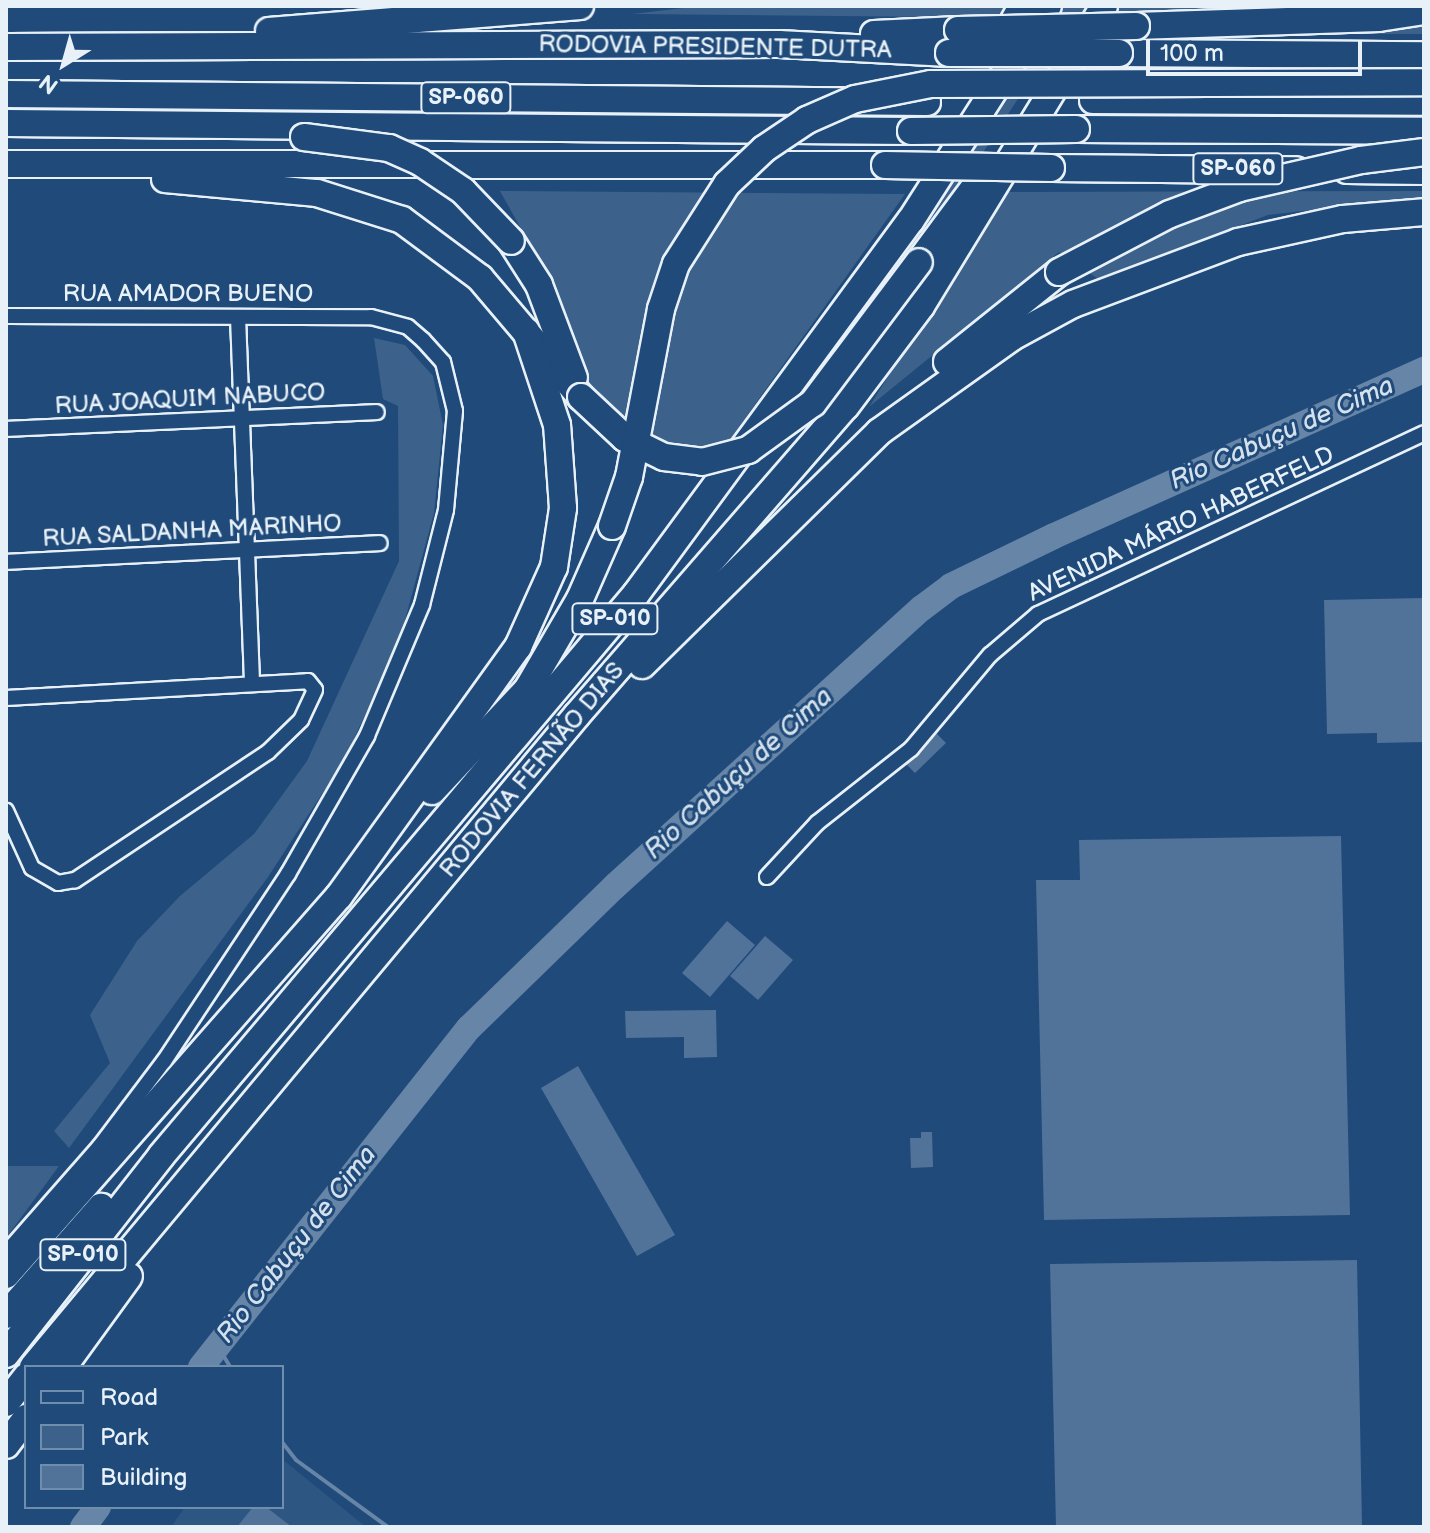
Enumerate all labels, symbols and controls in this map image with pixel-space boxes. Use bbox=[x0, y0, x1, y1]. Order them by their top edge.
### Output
north arrow bbox=[24, 24, 104, 104]
scale bar bbox=[1150, 24, 1366, 74]
street label: RODOVIA PRESIDENTE DUTRA bbox=[538, 30, 892, 64]
text: 100 m bbox=[1160, 39, 1224, 68]
text: N bbox=[35, 68, 64, 99]
road number: SP-060 bbox=[420, 80, 512, 116]
road number: SP-060 bbox=[1192, 151, 1284, 187]
street label: RUA AMADOR BUENO bbox=[63, 280, 313, 308]
water label: Rio Cabuçu de Cima bbox=[1165, 371, 1399, 497]
street label: RUA JOAQUIM NABUCO bbox=[53, 377, 327, 421]
street label: AVENIDA MÁRIO HABERFELD bbox=[1023, 440, 1339, 608]
street label: RUA SALDANHA MARINHO bbox=[41, 509, 343, 553]
road number: SP-010 bbox=[571, 601, 659, 637]
street label: RODOVIA FERNÃO DIAS bbox=[434, 657, 630, 883]
water label: Rio Cabuçu de Cima bbox=[639, 682, 839, 866]
water label: Rio Cabuçu de Cima bbox=[210, 1140, 384, 1350]
road number: SP-010 bbox=[39, 1237, 127, 1273]
legend bbox=[24, 1365, 284, 1509]
text: Road bbox=[100, 1383, 158, 1412]
text: Park bbox=[100, 1423, 148, 1452]
text: Building bbox=[100, 1463, 187, 1492]

